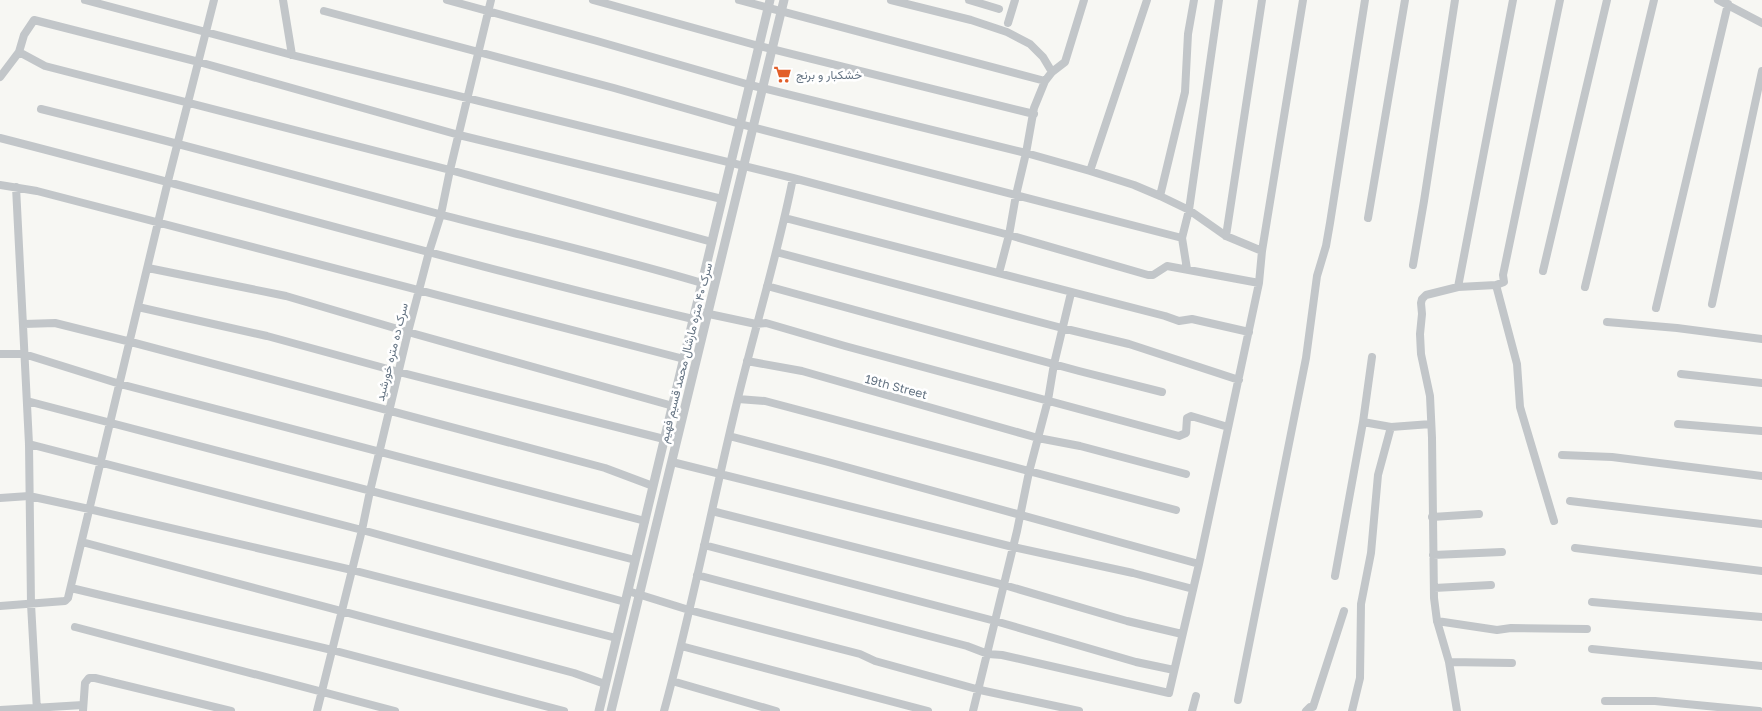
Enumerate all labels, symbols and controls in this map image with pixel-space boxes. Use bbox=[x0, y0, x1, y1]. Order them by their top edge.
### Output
supermarket icon: خشکبار و برنج bbox=[772, 65, 792, 85]
place label: خشکبار و برنج bbox=[796, 67, 862, 84]
street label: سرک ۴۰ متره مارشال محمد قسیم فهیم bbox=[656, 261, 716, 445]
street label: سرک ده متره خورشید bbox=[372, 301, 412, 403]
street label: 19th Street bbox=[863, 371, 929, 402]

